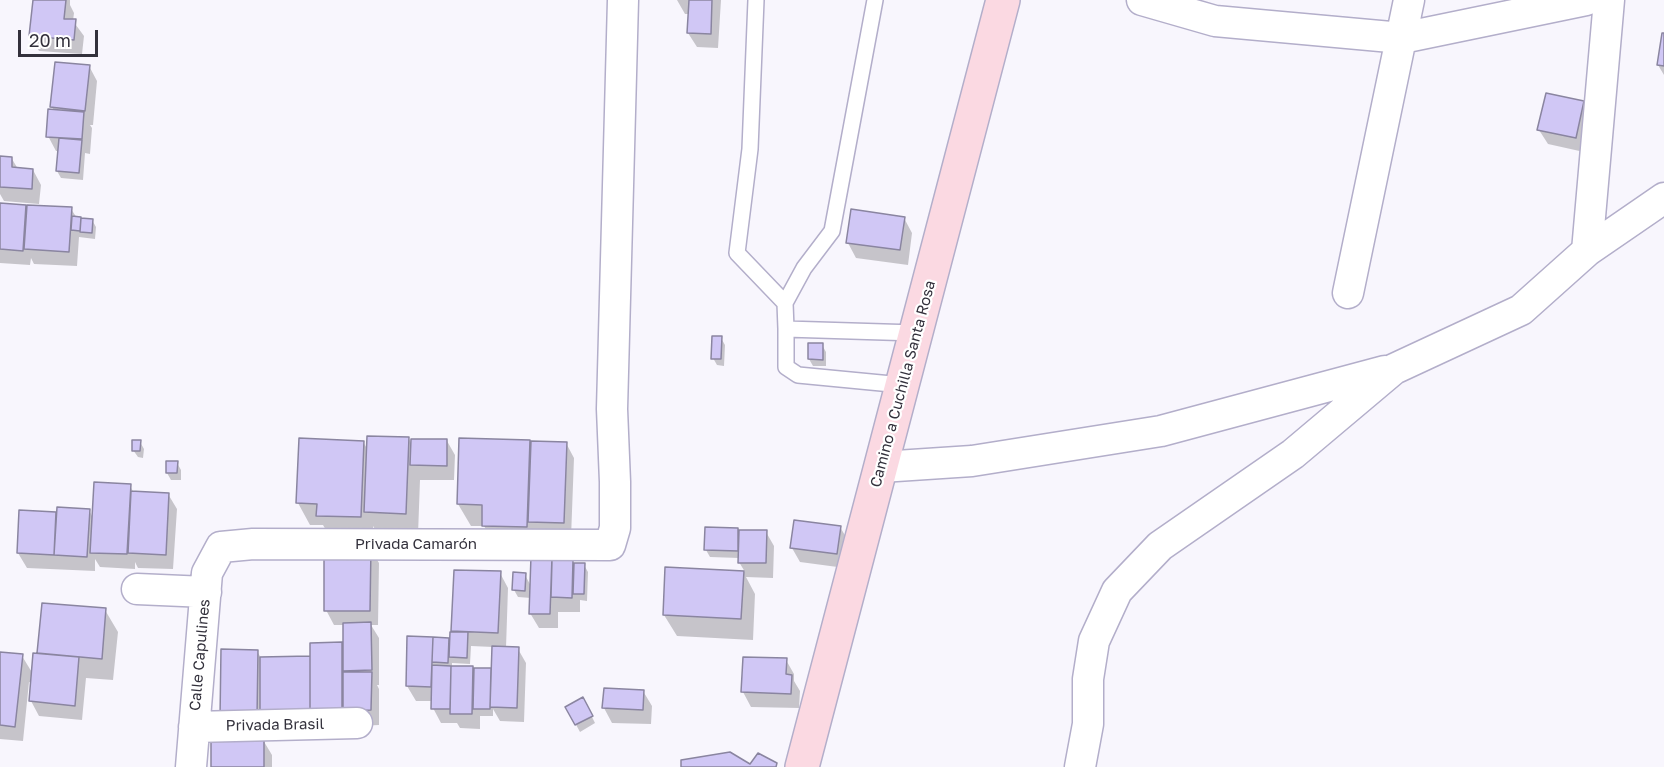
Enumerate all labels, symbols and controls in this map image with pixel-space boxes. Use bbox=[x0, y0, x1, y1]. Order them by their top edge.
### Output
scale bar bbox=[21, 18, 100, 56]
text: 20 m bbox=[29, 29, 71, 51]
street label: Camino a Cuchilla Santa Rosa bbox=[867, 279, 939, 489]
street label: Privada Camarón bbox=[355, 535, 477, 553]
street label: Calle Capulines bbox=[186, 598, 214, 712]
street label: Privada Brasil bbox=[226, 715, 324, 735]

